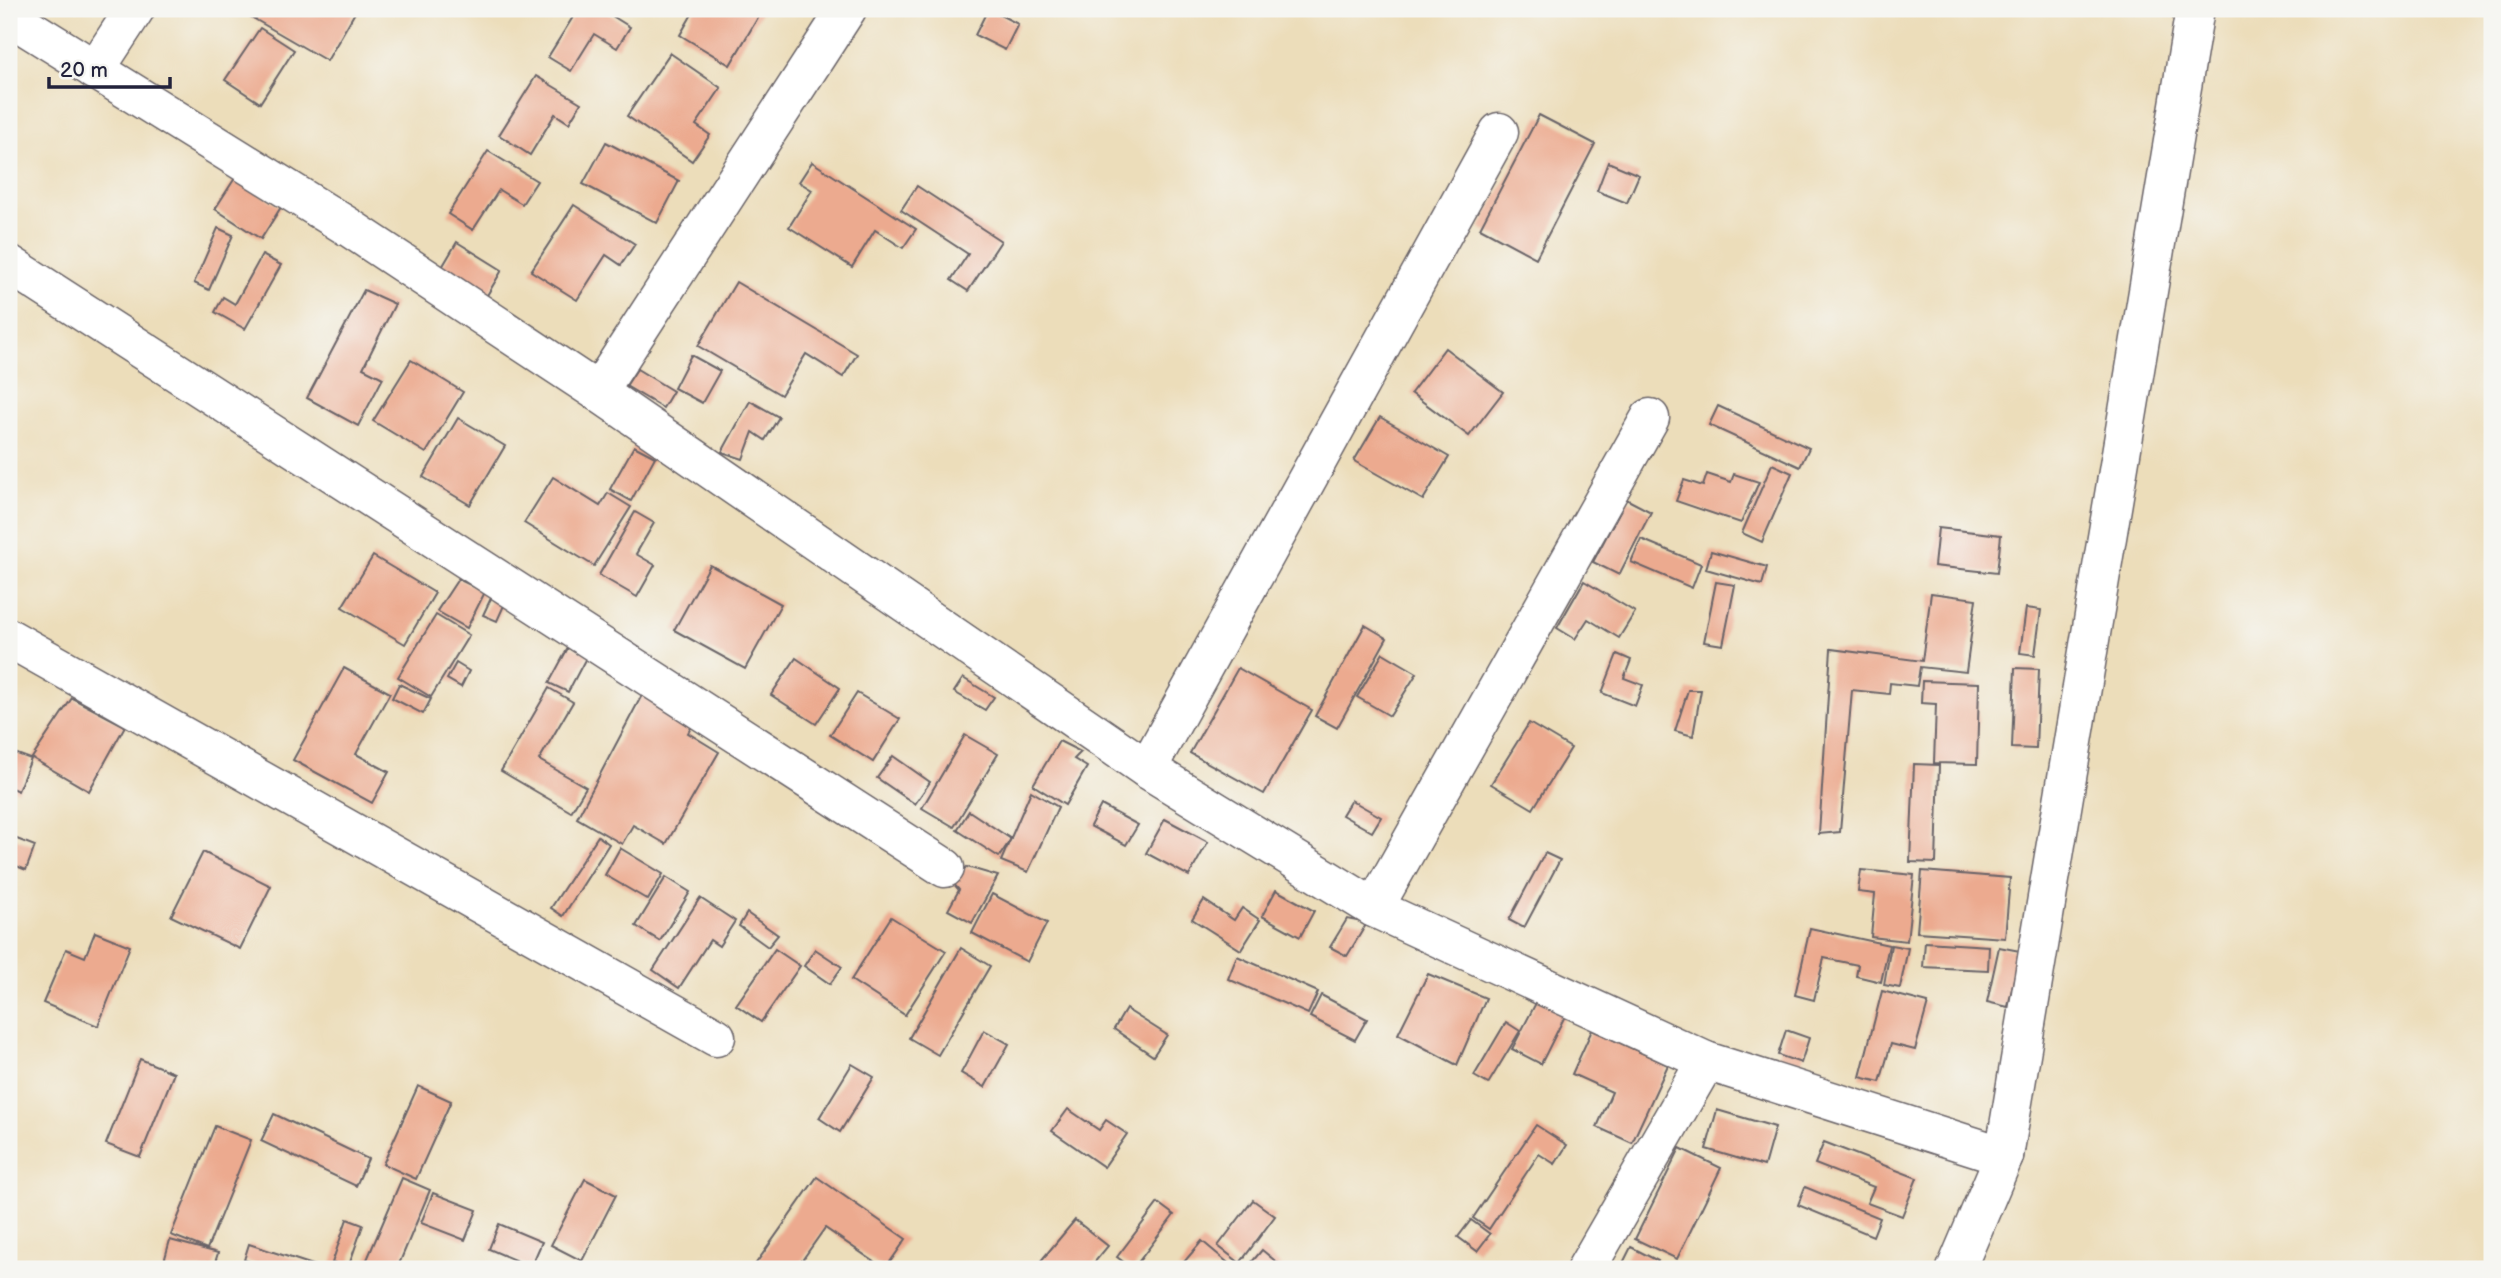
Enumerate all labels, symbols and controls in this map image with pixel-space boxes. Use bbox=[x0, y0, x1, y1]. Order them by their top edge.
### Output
scale bar bbox=[49, 46, 170, 90]
text: 20 m bbox=[60, 58, 108, 83]

